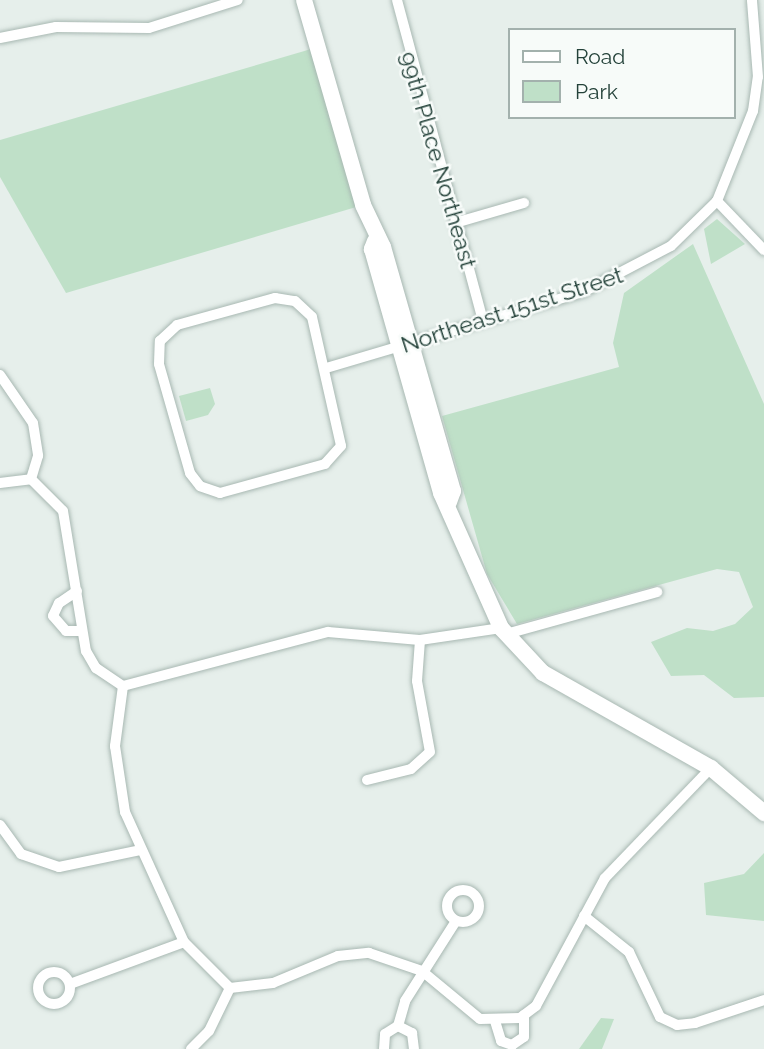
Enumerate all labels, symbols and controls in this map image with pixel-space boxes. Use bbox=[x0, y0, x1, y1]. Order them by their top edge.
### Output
legend bbox=[508, 28, 736, 119]
text: Road bbox=[575, 44, 625, 69]
street label: 99th Place Northeast bbox=[394, 48, 482, 272]
text: Park bbox=[575, 79, 618, 104]
street label: Northeast 151st Street bbox=[398, 261, 626, 359]

